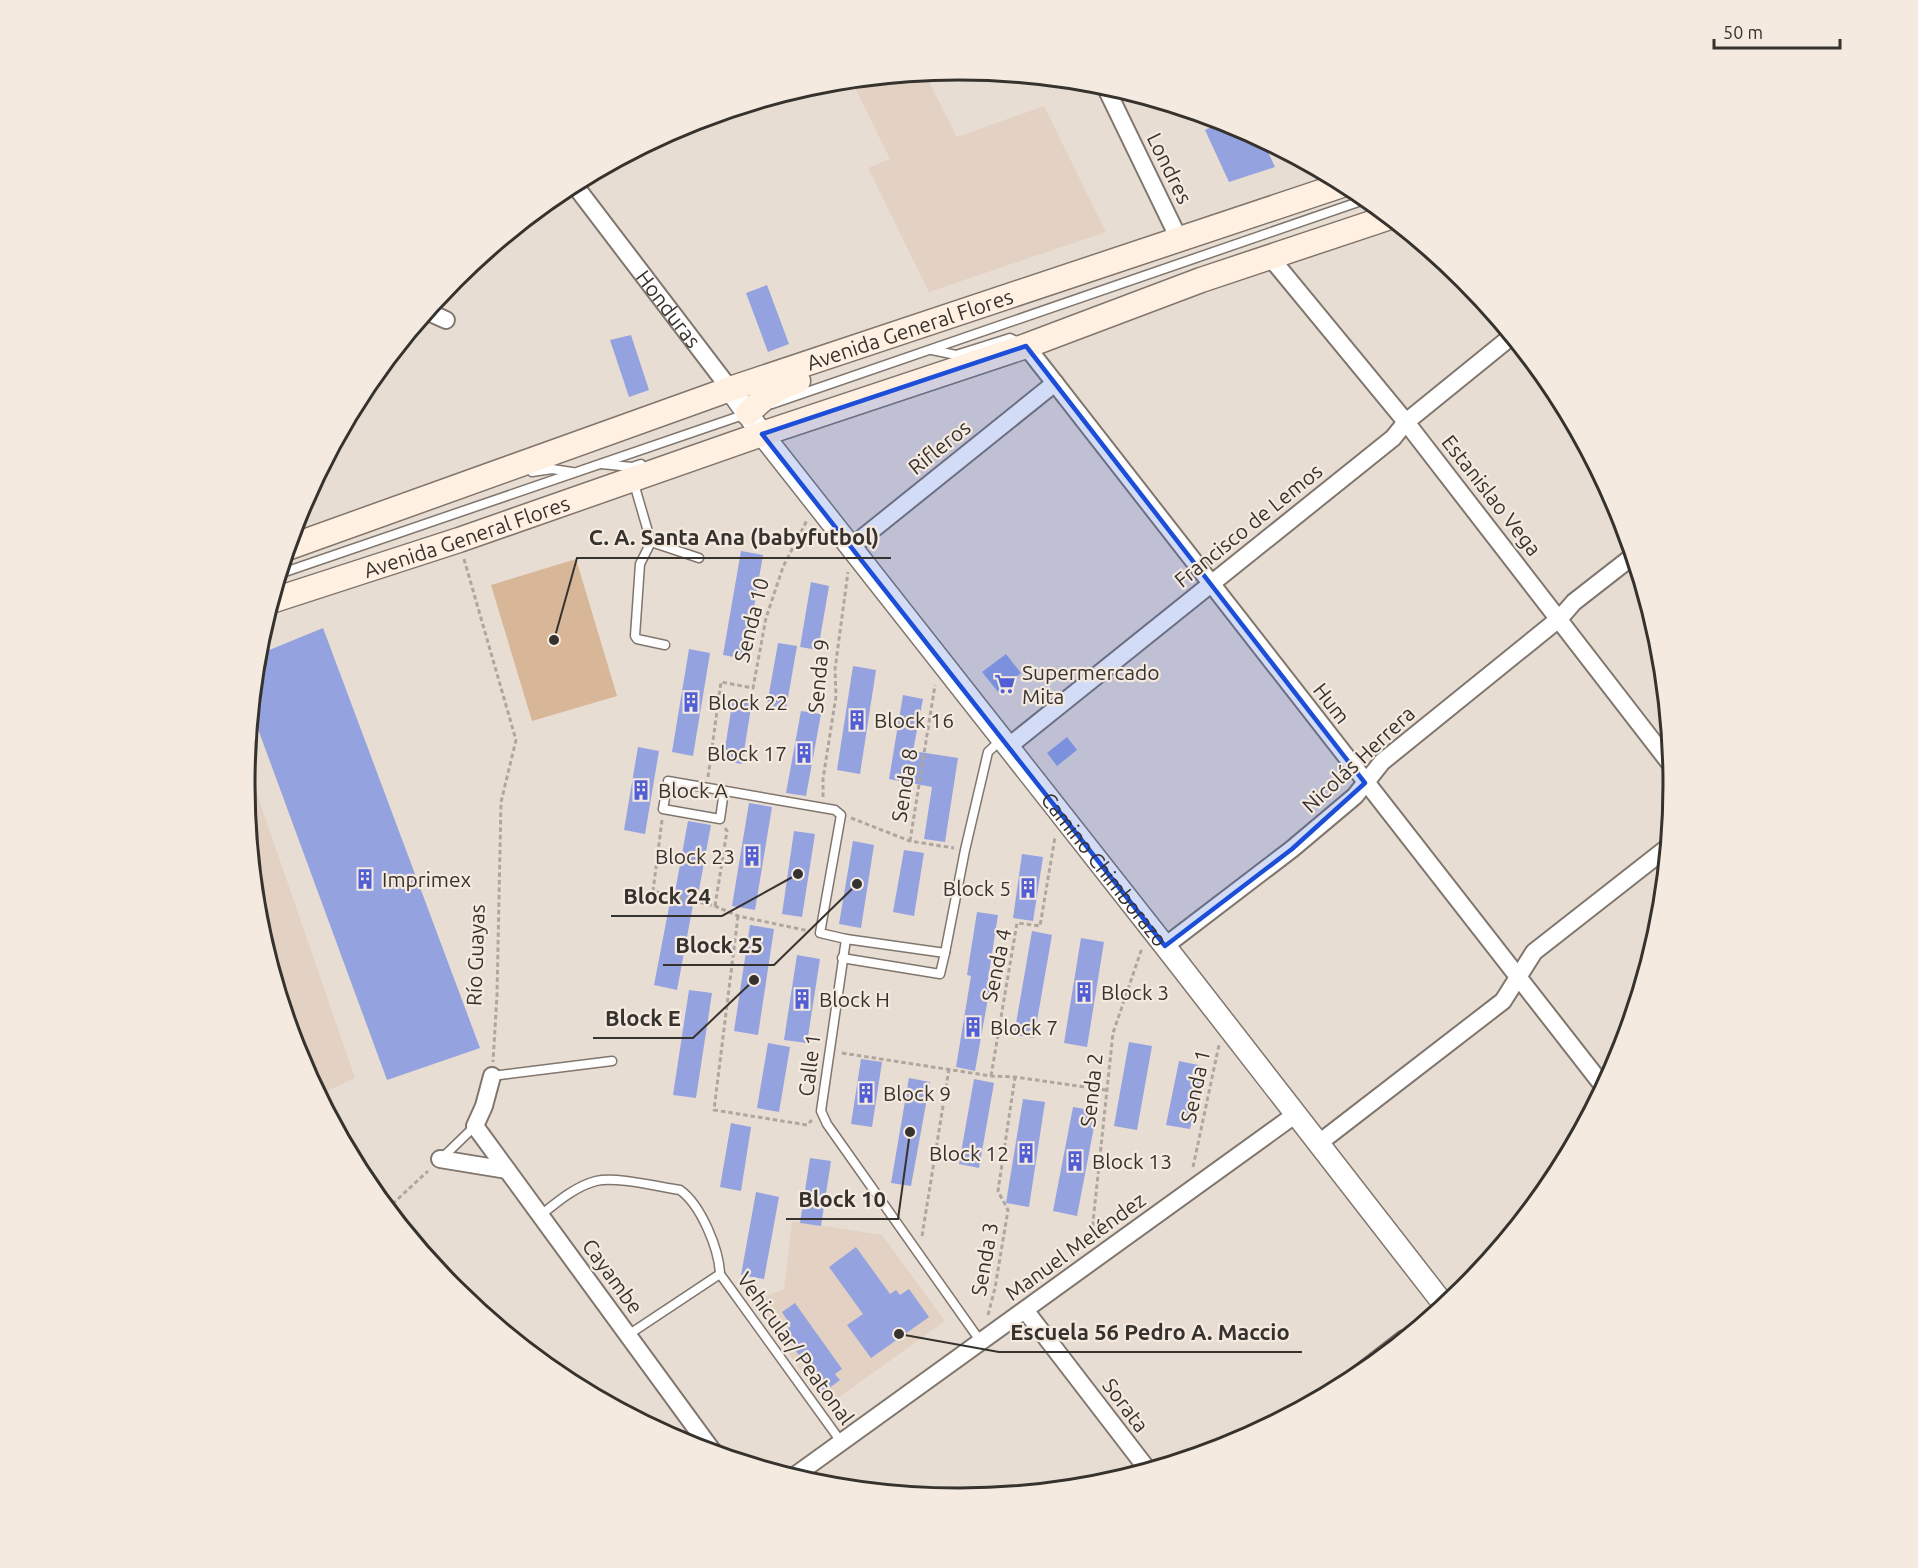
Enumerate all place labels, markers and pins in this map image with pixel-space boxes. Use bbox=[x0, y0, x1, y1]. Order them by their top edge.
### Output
callout: C. A. Santa Ana (babyfutbol) bbox=[577, 518, 891, 558]
place label: Supermercado Mita bbox=[1022, 660, 1160, 708]
supermarket icon: Supermercado Mita bbox=[993, 672, 1017, 696]
building icon: Block 22 bbox=[679, 690, 703, 714]
place label: Block 22 bbox=[708, 690, 788, 714]
building icon: Block 16 bbox=[845, 708, 869, 732]
place label: Block 16 bbox=[874, 708, 954, 732]
place label: Block 17 bbox=[707, 741, 787, 765]
building icon: Block 17 bbox=[792, 741, 816, 765]
building icon: Block A bbox=[629, 778, 653, 802]
place label: Block A bbox=[658, 778, 728, 802]
place label: Block 23 bbox=[655, 844, 735, 868]
building icon: Block 23 bbox=[740, 844, 764, 868]
building icon: Imprimex bbox=[353, 867, 377, 891]
place label: Imprimex bbox=[382, 867, 472, 891]
callout: Block 24 bbox=[611, 876, 722, 916]
place label: Block 5 bbox=[943, 876, 1011, 900]
building icon: Block 5 bbox=[1016, 876, 1040, 900]
callout: Block 25 bbox=[663, 925, 774, 965]
building icon: Block 3 bbox=[1072, 980, 1096, 1004]
place label: Block 3 bbox=[1101, 980, 1169, 1004]
building icon: Block H bbox=[790, 987, 814, 1011]
place label: Block H bbox=[819, 987, 890, 1011]
callout: Block E bbox=[593, 998, 693, 1038]
building icon: Block 7 bbox=[961, 1015, 985, 1039]
place label: Block 7 bbox=[990, 1015, 1058, 1039]
building icon: Block 9 bbox=[854, 1081, 878, 1105]
place label: Block 9 bbox=[883, 1081, 951, 1105]
place label: Block 12 bbox=[929, 1141, 1009, 1165]
building icon: Block 12 bbox=[1014, 1141, 1038, 1165]
building icon: Block 13 bbox=[1063, 1149, 1087, 1173]
place label: Block 13 bbox=[1092, 1149, 1172, 1173]
callout: Block 10 bbox=[786, 1179, 898, 1219]
callout: Escuela 56 Pedro A. Maccio bbox=[999, 1312, 1302, 1352]

